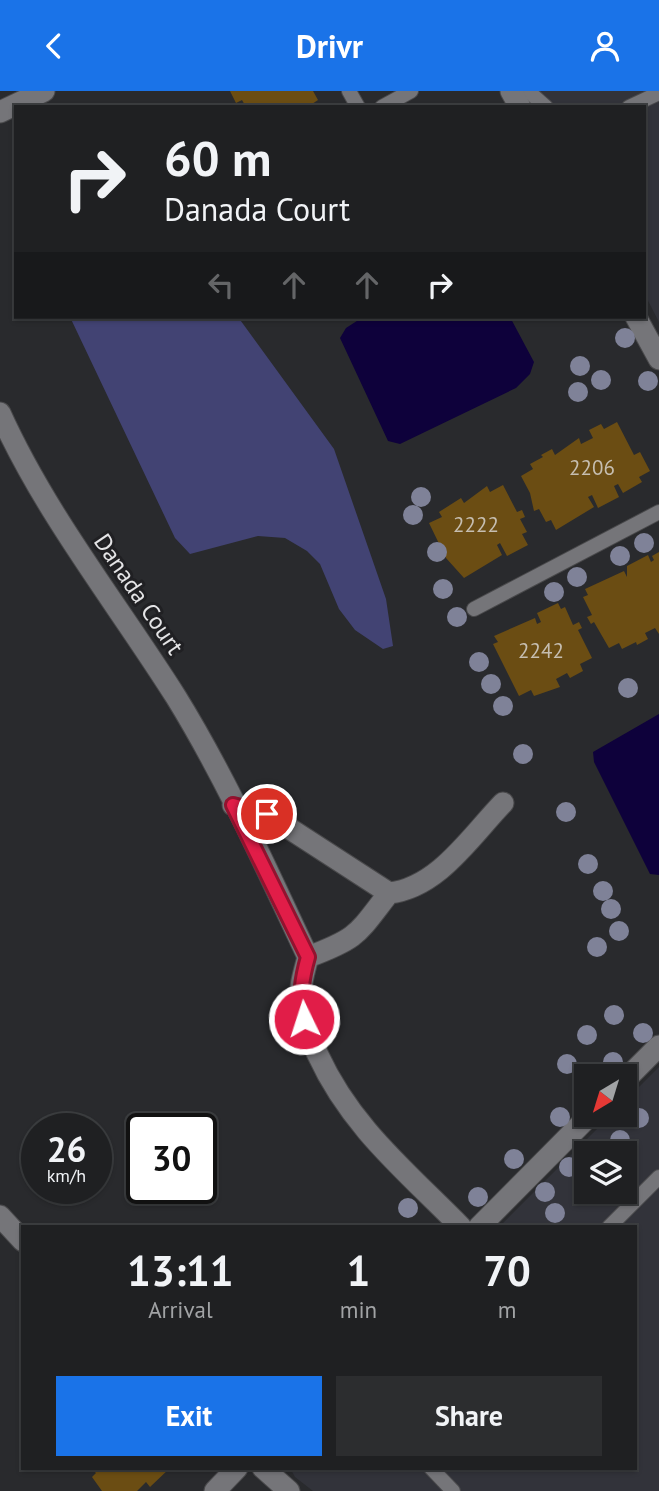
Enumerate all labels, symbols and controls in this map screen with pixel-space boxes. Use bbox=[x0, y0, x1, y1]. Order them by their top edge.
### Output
text: Drivr bbox=[296, 25, 363, 67]
icon: back bbox=[35, 27, 73, 65]
icon: person bbox=[586, 27, 624, 65]
text: 60 m bbox=[164, 126, 271, 190]
icon: right bbox=[49, 133, 140, 224]
text: Danada Court bbox=[164, 188, 350, 230]
icon: left bbox=[202, 266, 240, 304]
icon: ahead bbox=[275, 266, 313, 304]
icon: ahead bbox=[348, 266, 386, 304]
icon: right bbox=[421, 266, 459, 304]
house number: 2206 bbox=[569, 454, 615, 481]
house number: 2222 bbox=[453, 511, 499, 538]
street label: Danada Court bbox=[87, 527, 191, 661]
house number: 2242 bbox=[518, 637, 564, 664]
pin bbox=[237, 784, 297, 844]
icon: arrive bbox=[248, 795, 286, 833]
position arrow bbox=[267, 982, 341, 1056]
north arrow bbox=[574, 1064, 637, 1127]
map controls bbox=[574, 1064, 637, 1204]
speed limit sign: 30 bbox=[126, 1113, 217, 1204]
text: 26 bbox=[47, 1126, 86, 1172]
button: layers bbox=[574, 1141, 637, 1204]
text: km/h bbox=[47, 1164, 86, 1187]
text: 13:11 bbox=[127, 1243, 234, 1298]
text: 1 bbox=[347, 1243, 370, 1298]
text: 70 bbox=[483, 1243, 531, 1298]
text: Arrival bbox=[148, 1295, 213, 1324]
text: min bbox=[340, 1295, 377, 1324]
text: m bbox=[498, 1295, 516, 1324]
button: Exit bbox=[56, 1376, 322, 1456]
button: Share bbox=[336, 1376, 602, 1456]

